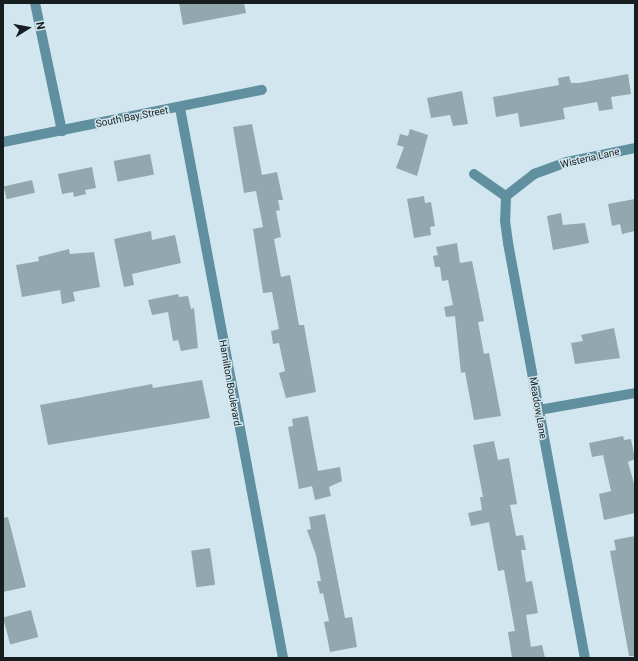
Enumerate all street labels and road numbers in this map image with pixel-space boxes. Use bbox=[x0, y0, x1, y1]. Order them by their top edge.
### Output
street label: South Bay Street bbox=[95, 104, 169, 130]
street label: Wisteria Lane bbox=[559, 145, 621, 171]
street label: Hamilton Boulevard bbox=[217, 339, 243, 427]
street label: Meadow Lane bbox=[527, 376, 549, 440]

